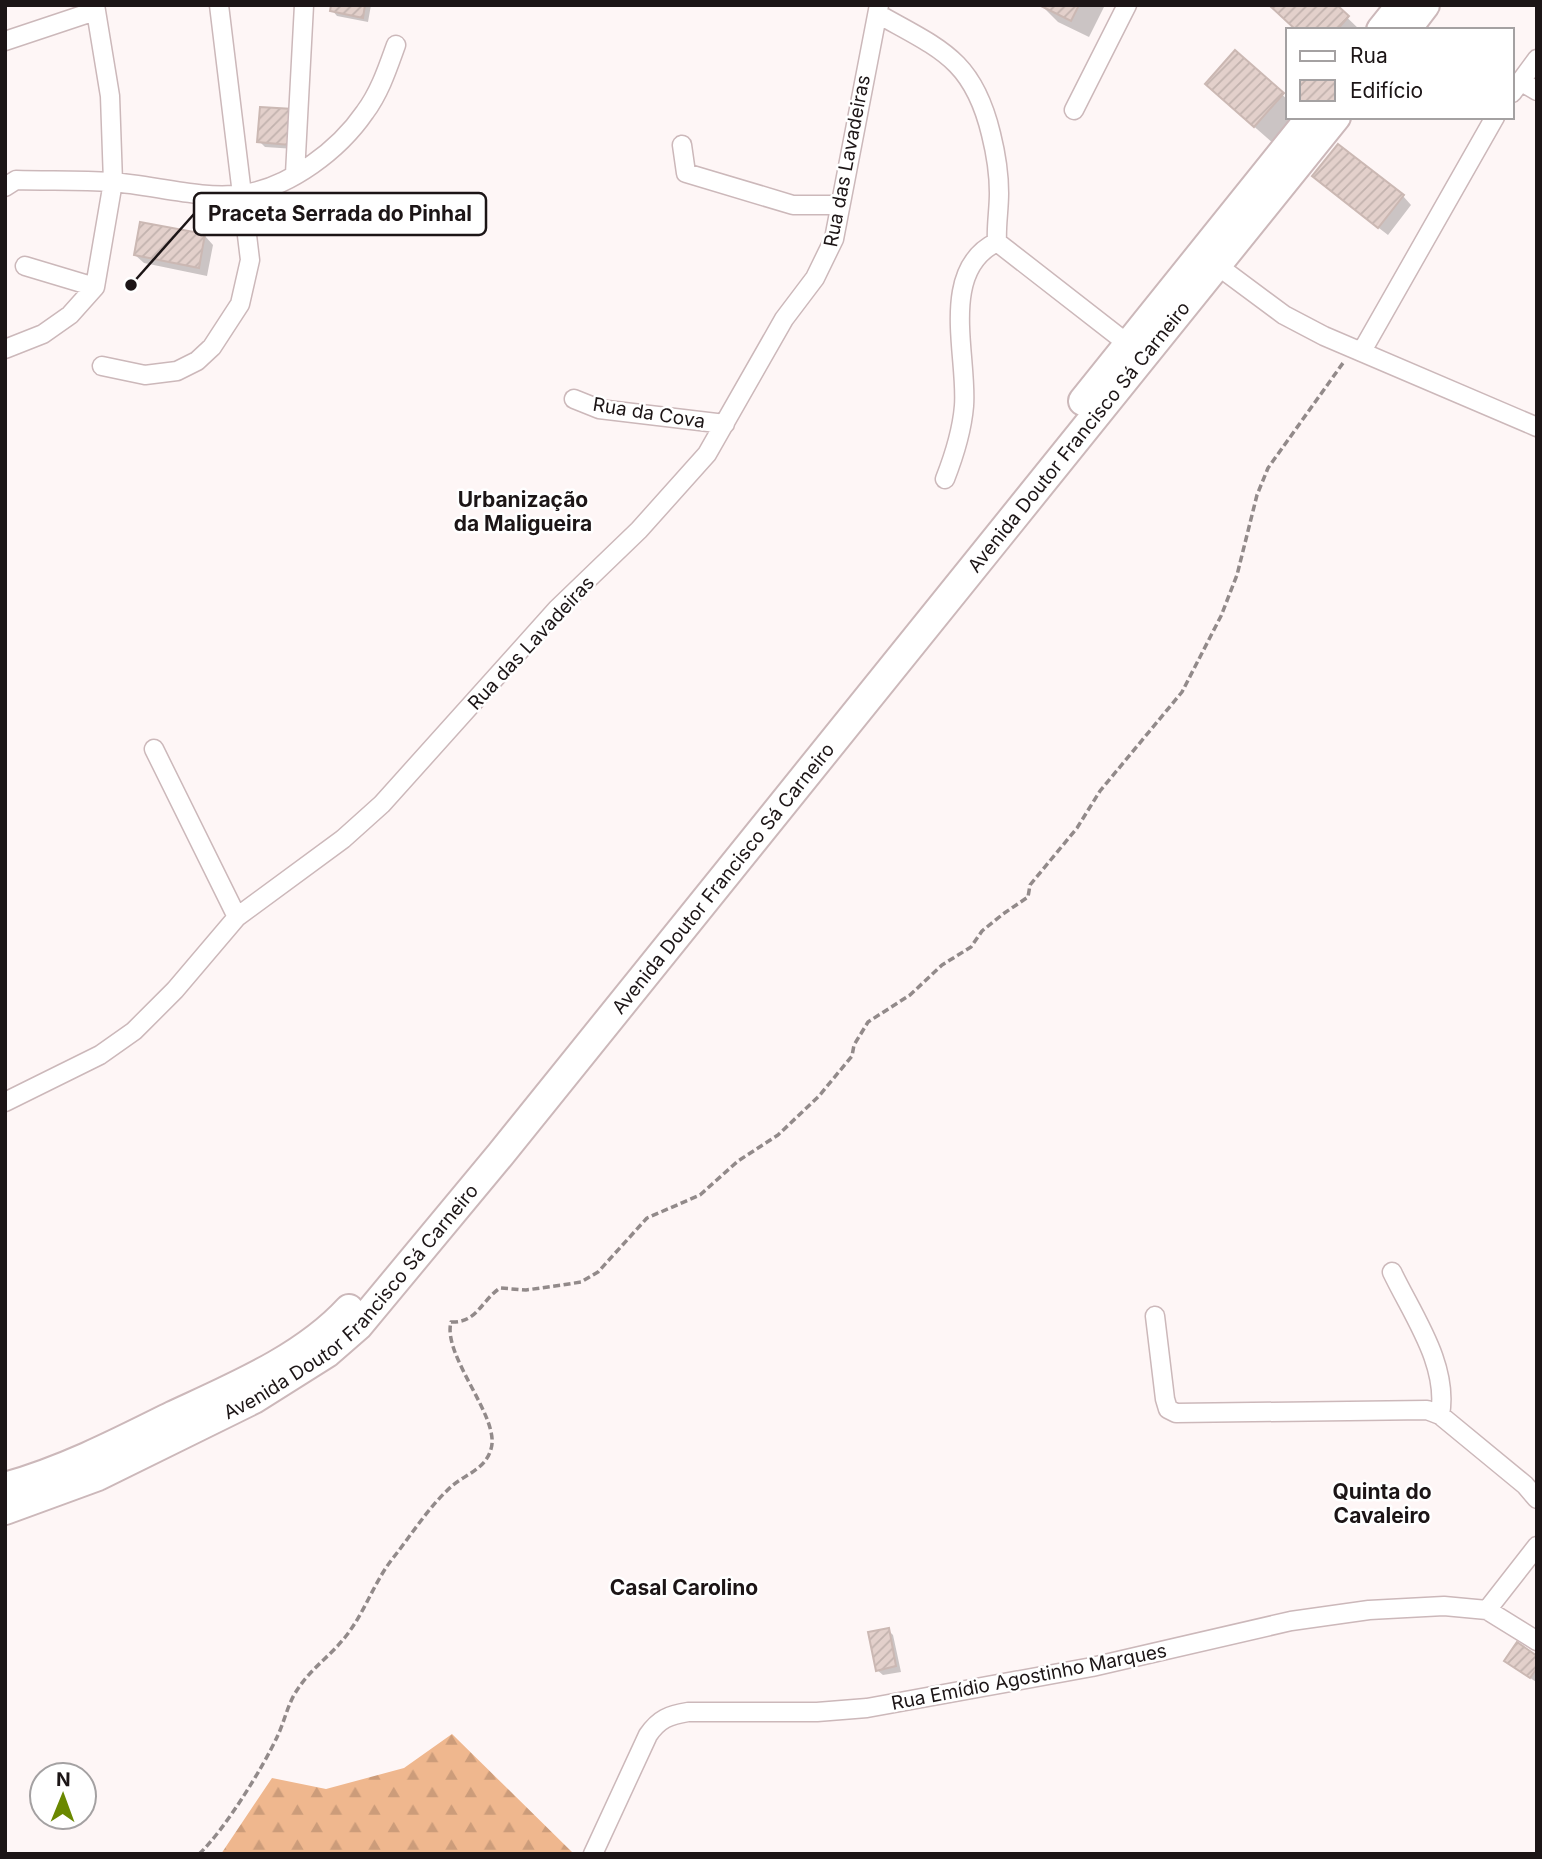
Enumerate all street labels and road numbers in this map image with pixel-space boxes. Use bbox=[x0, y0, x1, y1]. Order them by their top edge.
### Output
street label: Rua das Lavadeiras bbox=[819, 73, 875, 249]
street label: Avenida Doutor Francisco Sá Carneiro bbox=[963, 297, 1195, 577]
street label: Rua da Cova bbox=[591, 393, 707, 433]
street label: Rua das Lavadeiras bbox=[463, 571, 599, 715]
street label: Avenida Doutor Francisco Sá Carneiro bbox=[607, 738, 839, 1018]
street label: Avenida Doutor Francisco Sá Carneiro bbox=[220, 1179, 483, 1424]
street label: Rua Emídio Agostinho Marques bbox=[889, 1639, 1169, 1715]

